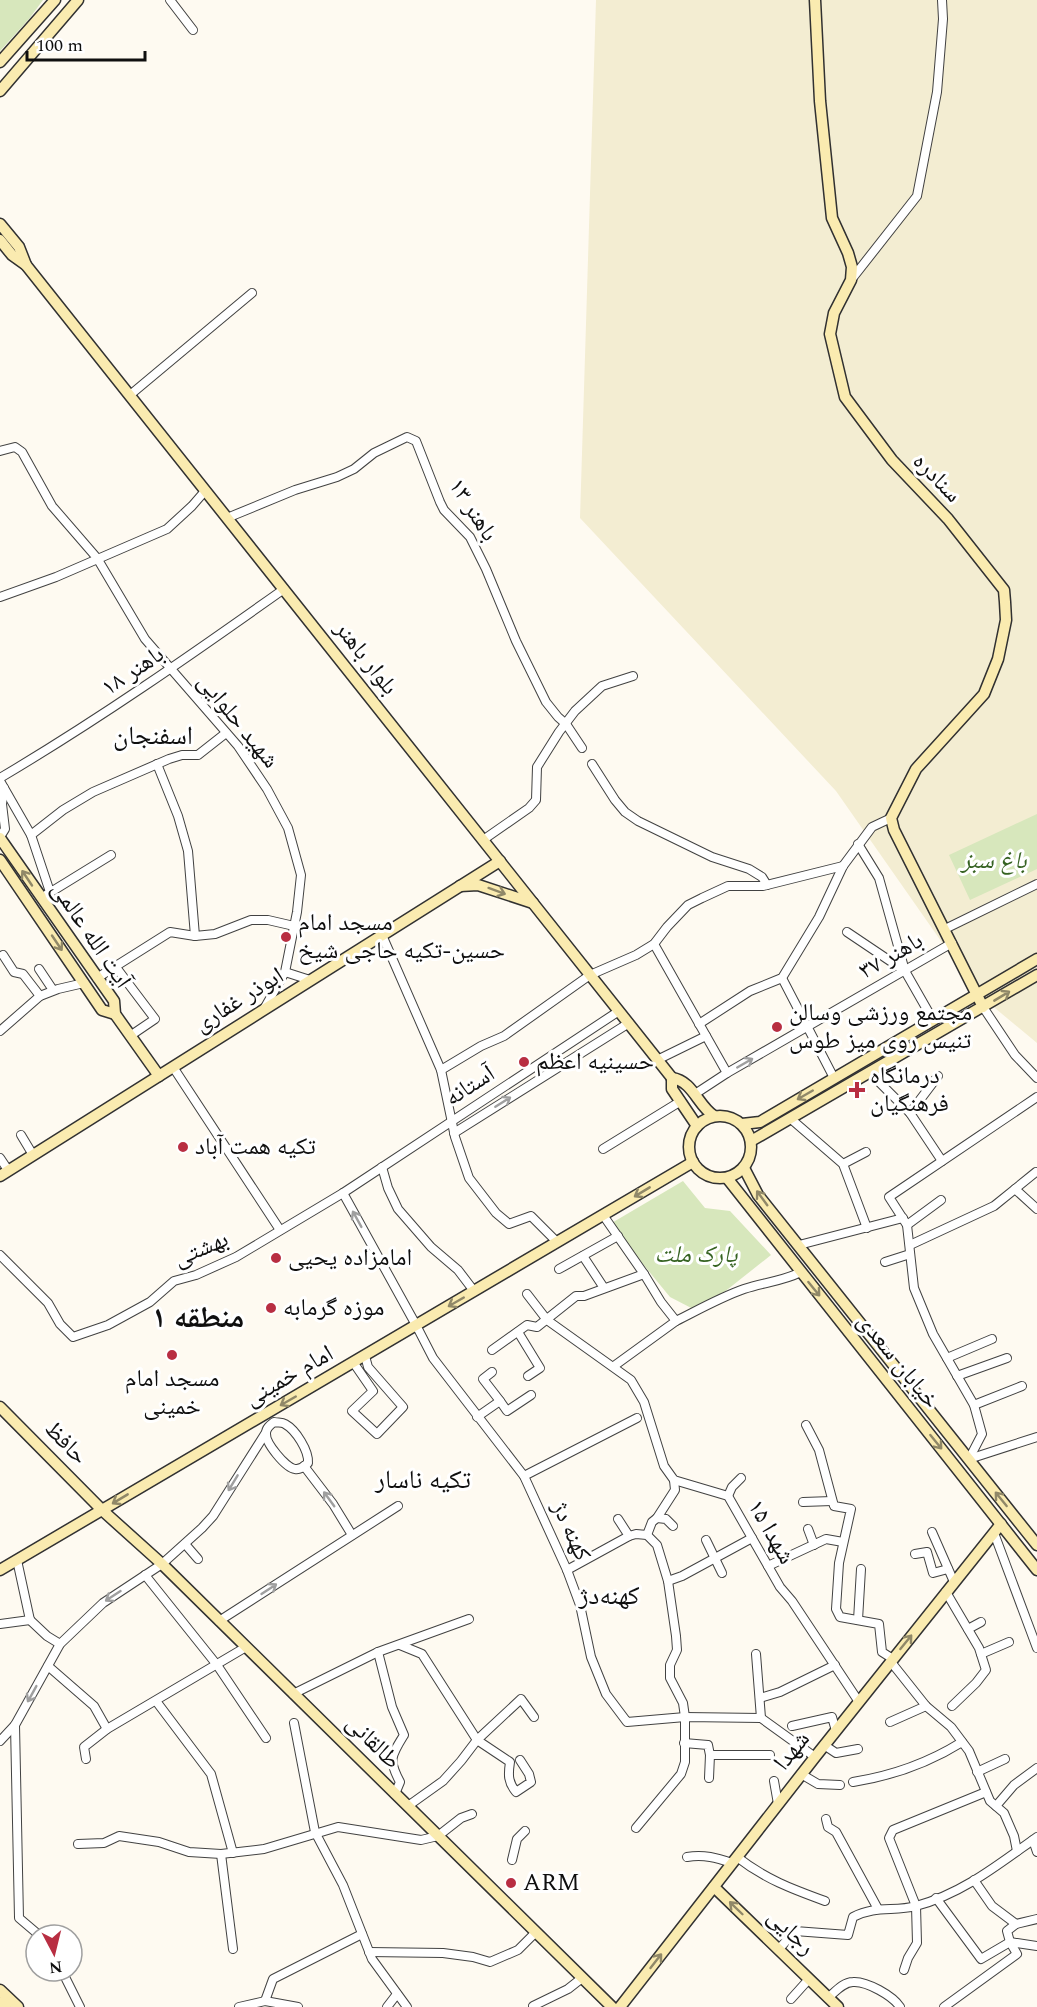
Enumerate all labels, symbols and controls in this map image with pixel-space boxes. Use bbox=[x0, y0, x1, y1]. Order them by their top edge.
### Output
scale bar bbox=[27, 24, 146, 62]
text: 100 m bbox=[36, 32, 83, 59]
street label: سنادره bbox=[904, 445, 970, 511]
street label: باهنر ۱۳ bbox=[439, 471, 507, 549]
street label: بلوار باهنر bbox=[325, 612, 407, 703]
street label: باهنر ۱۸ bbox=[94, 637, 172, 705]
street label: شهید حلوایی bbox=[188, 665, 288, 777]
district label: اسفنجان bbox=[113, 716, 193, 756]
park label: باغ سبز bbox=[959, 843, 1027, 879]
one-way arrow bbox=[21, 870, 33, 887]
street label: آیت الله عالمی bbox=[42, 874, 141, 997]
one-way arrow bbox=[487, 887, 505, 898]
place label: مسجد امام حسین-تکیه حاجی شیخ bbox=[298, 905, 505, 969]
street label: باهنر ۳۷ bbox=[852, 923, 930, 989]
marker: مسجد امام حسین-تکیه حاجی شیخ bbox=[279, 930, 293, 944]
one-way arrow bbox=[50, 935, 63, 952]
street label: ابوذر غفاری bbox=[187, 958, 291, 1042]
one-way arrow bbox=[993, 989, 1010, 1001]
place label: مجتمع ورزشی وسالن تنیس روی میز طوس bbox=[789, 995, 972, 1059]
marker: مجتمع ورزشی وسالن تنیس روی میز طوس bbox=[770, 1020, 784, 1034]
place label: حسینیه اعظم bbox=[536, 1044, 654, 1080]
marker: حسینیه اعظم bbox=[517, 1055, 531, 1069]
street label: آستانه bbox=[438, 1056, 503, 1116]
one-way arrow bbox=[736, 1057, 753, 1069]
place label: درمانگاه فرهنگیان bbox=[870, 1058, 949, 1122]
marker: درمانگاه فرهنگیان bbox=[848, 1081, 866, 1099]
one-way arrow bbox=[797, 1089, 814, 1101]
one-way arrow bbox=[495, 1095, 512, 1108]
place label: تکیه همت آباد bbox=[195, 1129, 316, 1165]
marker: تکیه همت آباد bbox=[176, 1140, 190, 1154]
one-way arrow bbox=[634, 1186, 651, 1198]
one-way arrow bbox=[756, 1191, 768, 1207]
one-way arrow bbox=[351, 1211, 363, 1228]
street label: بهشتی bbox=[168, 1221, 234, 1277]
park label: پارک ملت bbox=[654, 1237, 738, 1273]
place label: امامزاده یحیی bbox=[288, 1240, 412, 1276]
marker: امامزاده یحیی bbox=[269, 1251, 283, 1265]
one-way arrow bbox=[807, 1281, 820, 1297]
place label: موزه گرمابه bbox=[283, 1290, 384, 1326]
district label: منطقه ۱ bbox=[152, 1295, 244, 1341]
one-way arrow bbox=[448, 1296, 465, 1308]
marker: موزه گرمابه bbox=[264, 1301, 278, 1315]
street label: خیابان سعدی bbox=[848, 1305, 948, 1417]
street label: امام خمینی bbox=[238, 1336, 340, 1416]
marker: مسجد امام خمینی bbox=[165, 1348, 179, 1362]
place label: مسجد امام خمینی bbox=[125, 1361, 219, 1425]
one-way arrow bbox=[280, 1395, 297, 1407]
street label: حافظ bbox=[36, 1413, 96, 1473]
one-way arrow bbox=[929, 1433, 942, 1449]
district label: تکیه ناسار bbox=[374, 1460, 471, 1500]
one-way arrow bbox=[227, 1474, 239, 1491]
one-way arrow bbox=[994, 1491, 1007, 1507]
one-way arrow bbox=[323, 1492, 335, 1508]
street label: شهدا ۱۵ bbox=[738, 1493, 804, 1571]
one-way arrow bbox=[112, 1494, 129, 1506]
street label: کهنه دژ bbox=[542, 1494, 600, 1567]
district label: کهنه‌دژ bbox=[578, 1576, 640, 1616]
one-way arrow bbox=[260, 1583, 276, 1595]
one-way arrow bbox=[105, 1590, 122, 1602]
one-way arrow bbox=[900, 1635, 913, 1651]
one-way arrow bbox=[26, 1685, 37, 1703]
street label: طالقانی bbox=[337, 1706, 409, 1778]
street label: شهدا bbox=[765, 1723, 819, 1779]
place label: ARM bbox=[523, 1865, 580, 1901]
marker: ARM bbox=[504, 1876, 518, 1890]
street label: رجایی bbox=[759, 1900, 823, 1964]
one-way arrow bbox=[729, 1901, 744, 1915]
north arrow bbox=[24, 1923, 84, 1983]
one-way arrow bbox=[649, 1953, 662, 1969]
text: N bbox=[48, 1954, 64, 1980]

